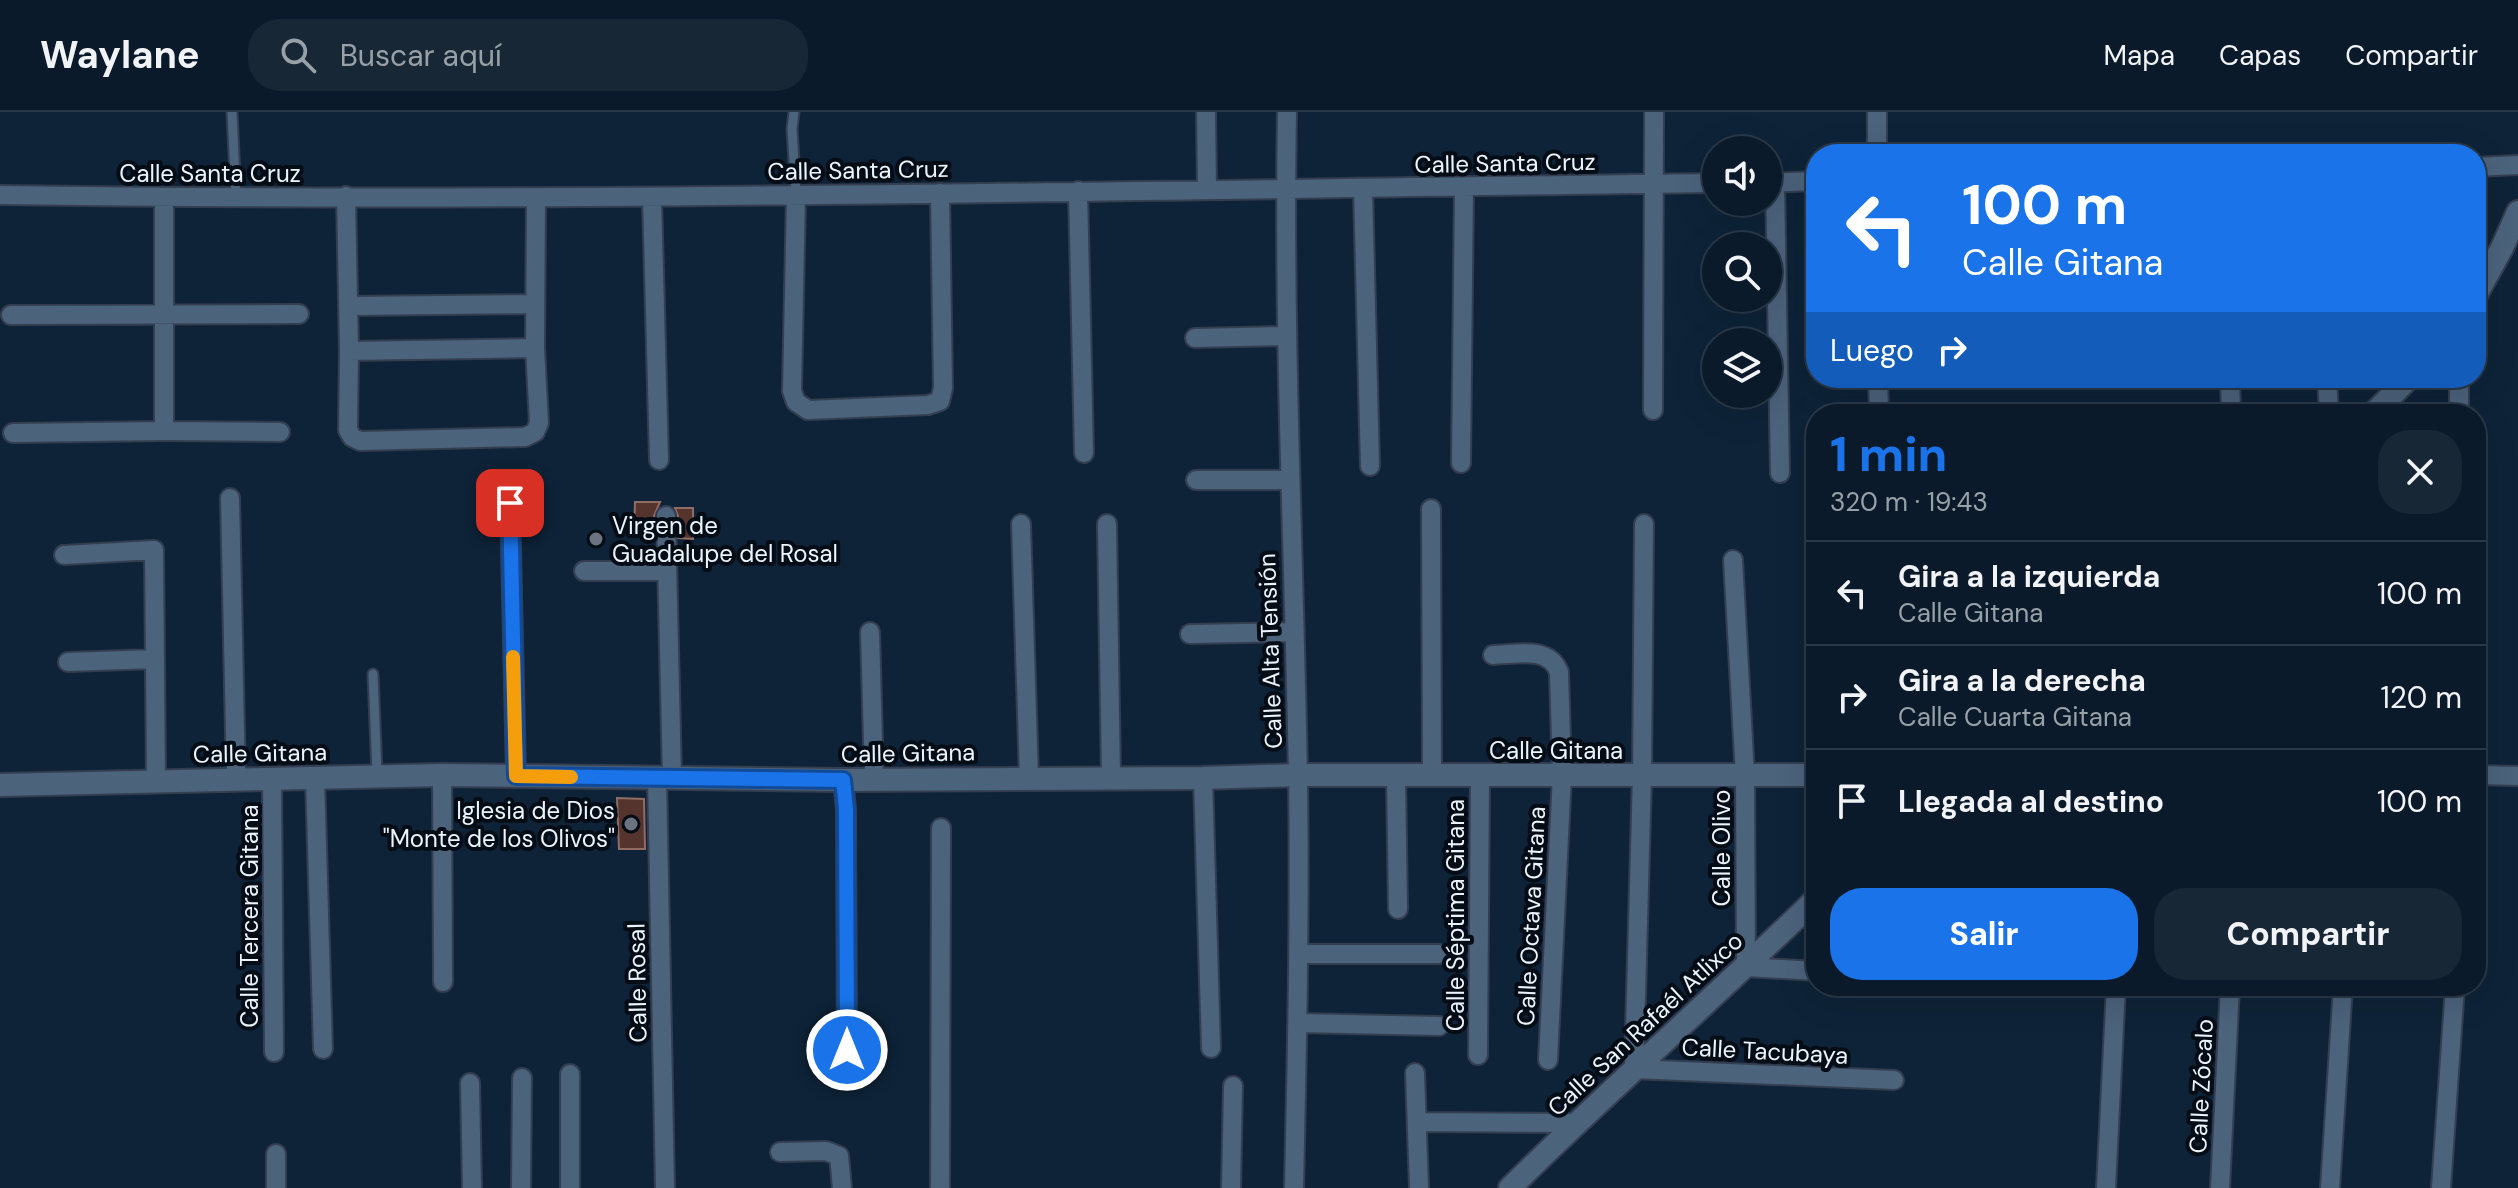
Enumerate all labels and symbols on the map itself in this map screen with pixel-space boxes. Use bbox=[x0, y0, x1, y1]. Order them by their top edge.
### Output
street label: Calle Santa Cruz bbox=[1414, 146, 1596, 180]
street label: Calle Santa Cruz bbox=[767, 153, 949, 187]
street label: Calle Santa Cruz bbox=[119, 158, 301, 189]
pin bbox=[476, 469, 544, 537]
place label: Virgen de Guadalupe del Rosal bbox=[612, 510, 838, 569]
marker: Virgen de Guadalupe del Rosal bbox=[587, 530, 605, 548]
street label: Calle Alta Tensión bbox=[1251, 553, 1289, 749]
street label: Calle Gitana bbox=[1489, 735, 1623, 766]
street label: Calle Gitana bbox=[193, 736, 327, 770]
street label: Calle Gitana bbox=[841, 736, 975, 770]
street label: Calle Olivo bbox=[1706, 790, 1737, 906]
place label: Iglesia de Dios "Monte de los Olivos" bbox=[383, 795, 615, 854]
street label: Calle Séptima Gitana bbox=[1440, 799, 1471, 1031]
street label: Calle Tercera Gitana bbox=[234, 804, 265, 1028]
street label: Calle Octava Gitana bbox=[1510, 805, 1552, 1027]
marker: Iglesia de Dios "Monte de los Olivos" bbox=[622, 815, 640, 833]
street label: Calle Rosal bbox=[620, 923, 654, 1043]
street label: Calle San Rafaél Atlixco bbox=[1541, 925, 1749, 1123]
position arrow bbox=[805, 1008, 889, 1092]
street label: Calle Zócalo bbox=[2182, 1018, 2220, 1154]
street label: Calle Tacubaya bbox=[1681, 1031, 1849, 1071]

